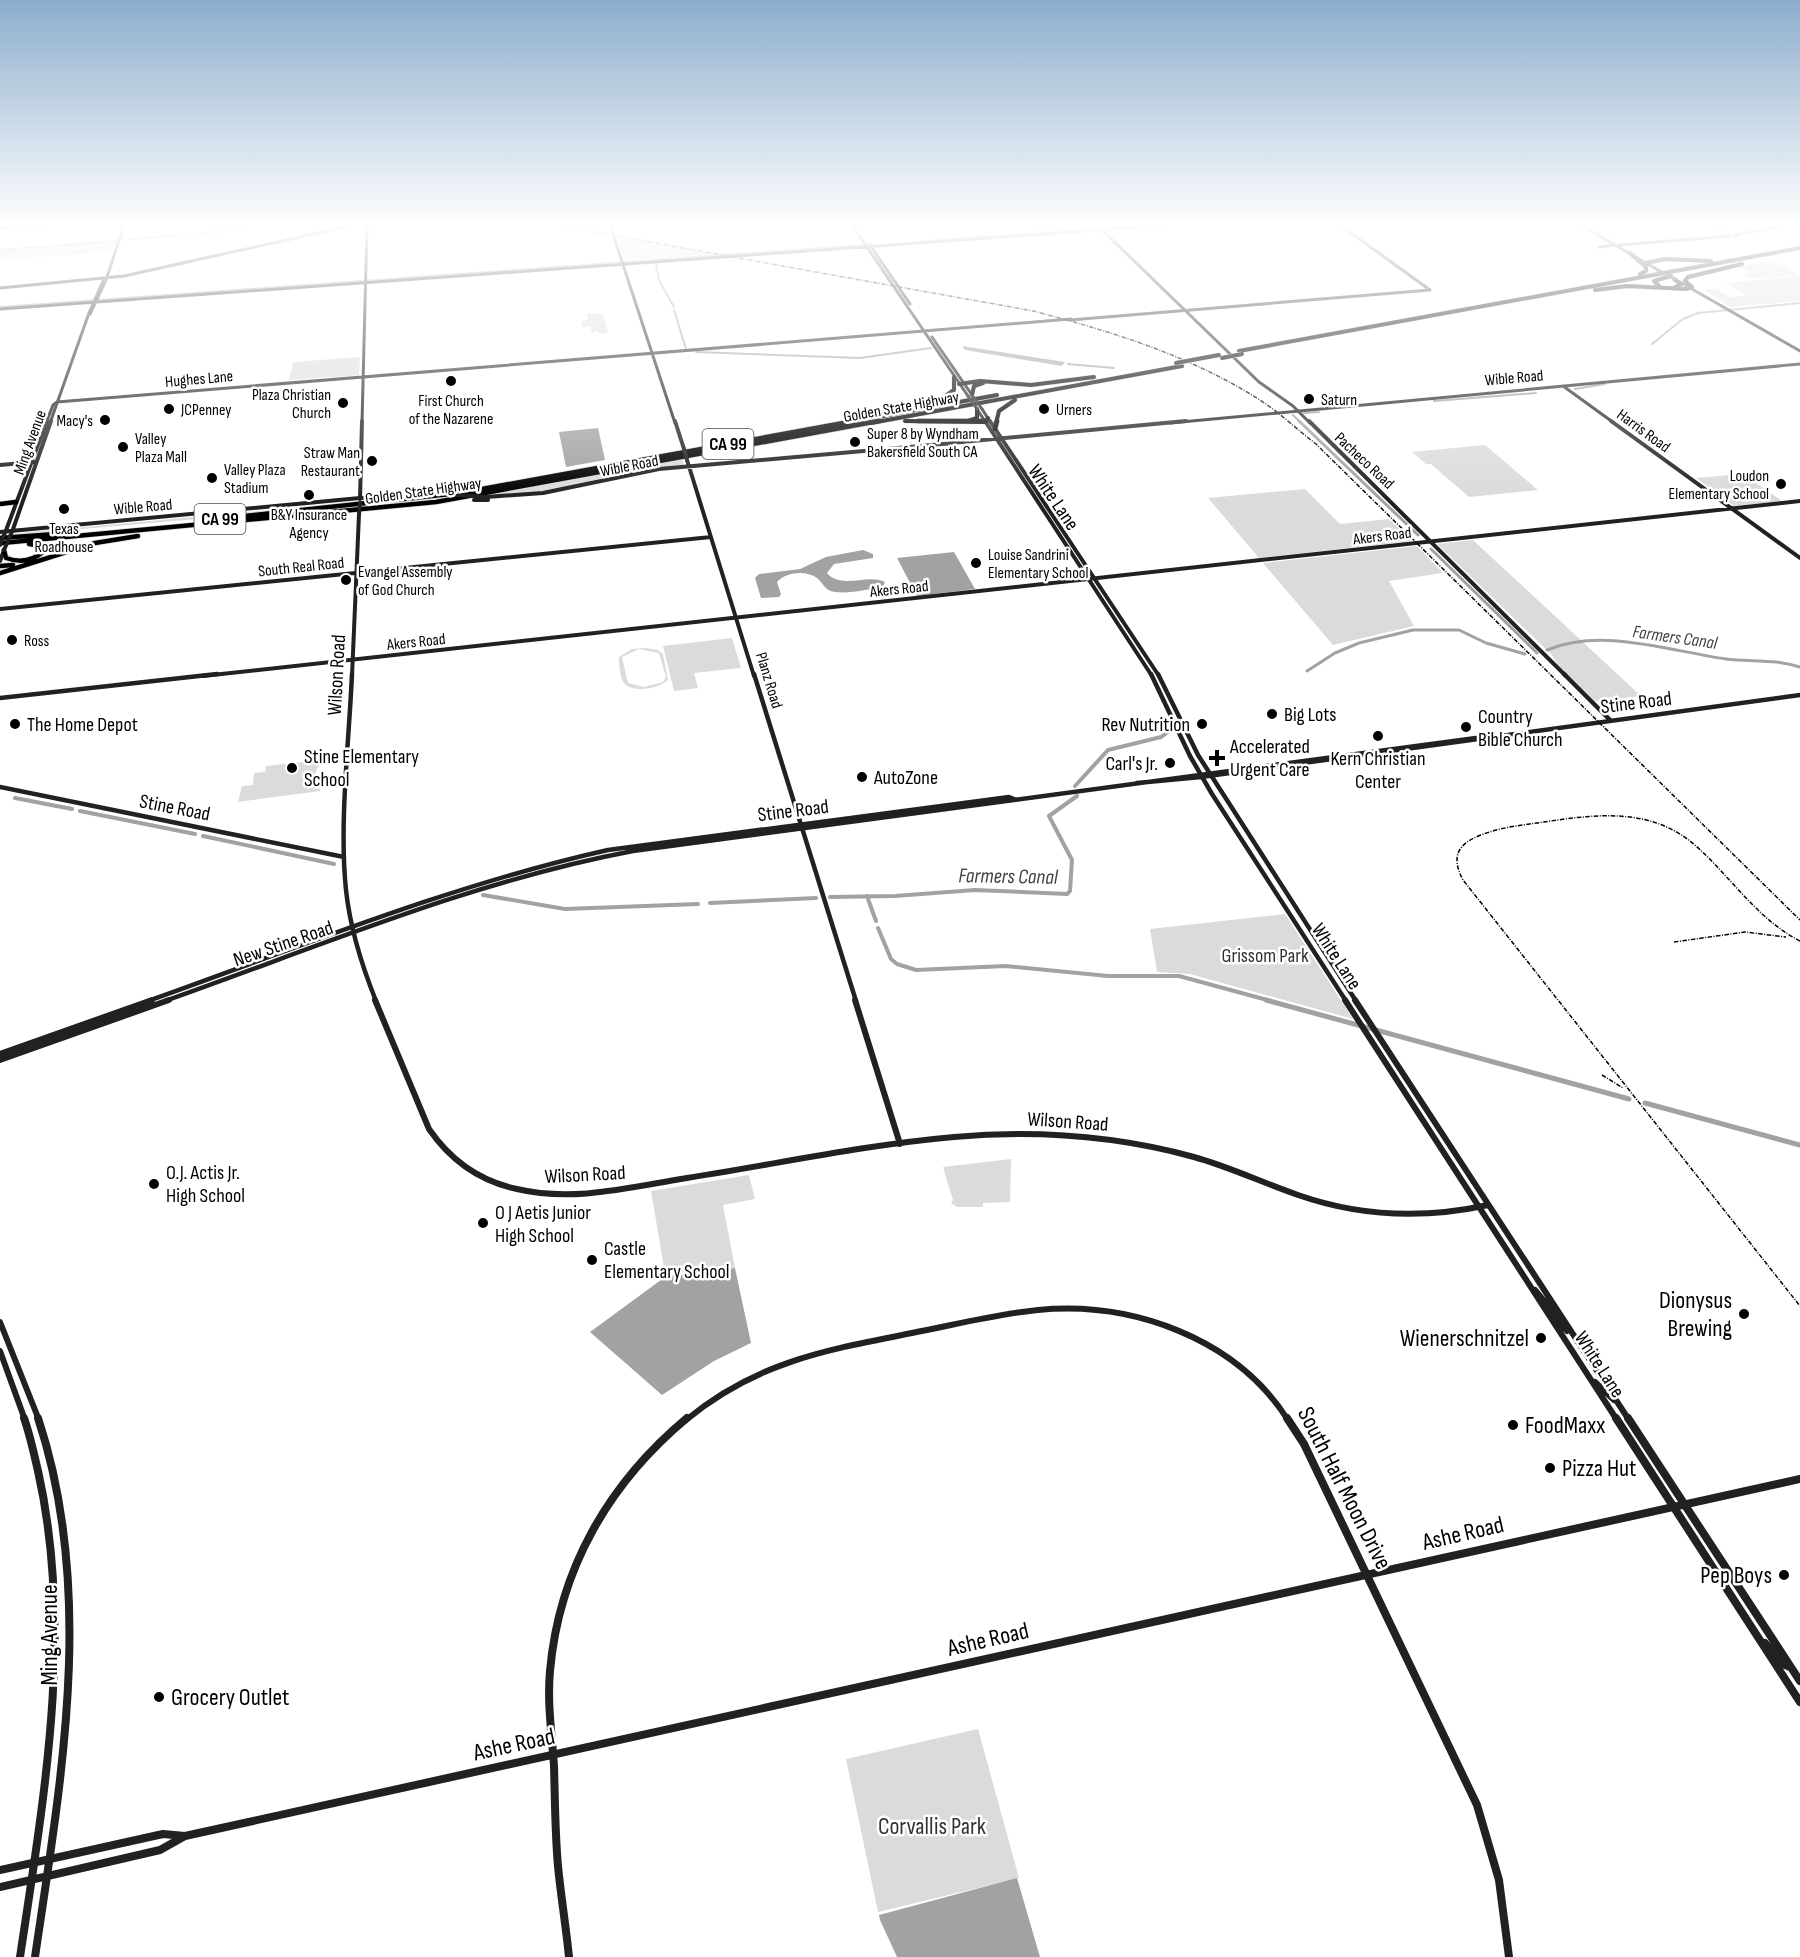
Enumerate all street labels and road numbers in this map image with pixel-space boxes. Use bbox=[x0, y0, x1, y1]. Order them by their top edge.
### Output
street label: Wible Road bbox=[1484, 366, 1544, 391]
street label: Hughes Lane bbox=[164, 367, 234, 392]
street label: Golden State Highway bbox=[842, 388, 961, 427]
street label: Harris Road bbox=[1613, 405, 1674, 457]
street label: Ming Avenue bbox=[10, 408, 51, 477]
road number: CA 99 bbox=[702, 429, 754, 459]
street label: Pacheco Road bbox=[1330, 429, 1398, 493]
street label: Wible Road bbox=[599, 452, 660, 481]
street label: White Lane bbox=[1022, 460, 1084, 535]
street label: Golden State Highway bbox=[364, 474, 482, 509]
street label: Wible Road bbox=[113, 495, 173, 520]
road number: CA 99 bbox=[194, 504, 246, 534]
street label: Akers Road bbox=[1351, 523, 1412, 550]
street label: South Real Road bbox=[257, 554, 345, 581]
street label: Akers Road bbox=[868, 577, 929, 602]
street label: Akers Road bbox=[385, 630, 446, 655]
street label: Wilson Road bbox=[323, 634, 351, 716]
street label: Planz Road bbox=[751, 650, 786, 711]
street label: Stine Road bbox=[1599, 687, 1673, 719]
street label: Stine Road bbox=[137, 789, 212, 827]
street label: Stine Road bbox=[756, 795, 830, 827]
street label: New Stine Road bbox=[230, 916, 336, 972]
street label: White Lane bbox=[1306, 919, 1366, 994]
street label: Wilson Road bbox=[1027, 1107, 1109, 1137]
street label: Wilson Road bbox=[544, 1161, 626, 1189]
street label: White Lane bbox=[1569, 1327, 1629, 1402]
street label: South Half Moon Drive bbox=[1291, 1402, 1398, 1574]
street label: Ashe Road bbox=[1419, 1510, 1507, 1557]
street label: Ming Avenue bbox=[35, 1584, 64, 1686]
street label: Ashe Road bbox=[944, 1616, 1032, 1663]
street label: Ashe Road bbox=[470, 1722, 558, 1767]

